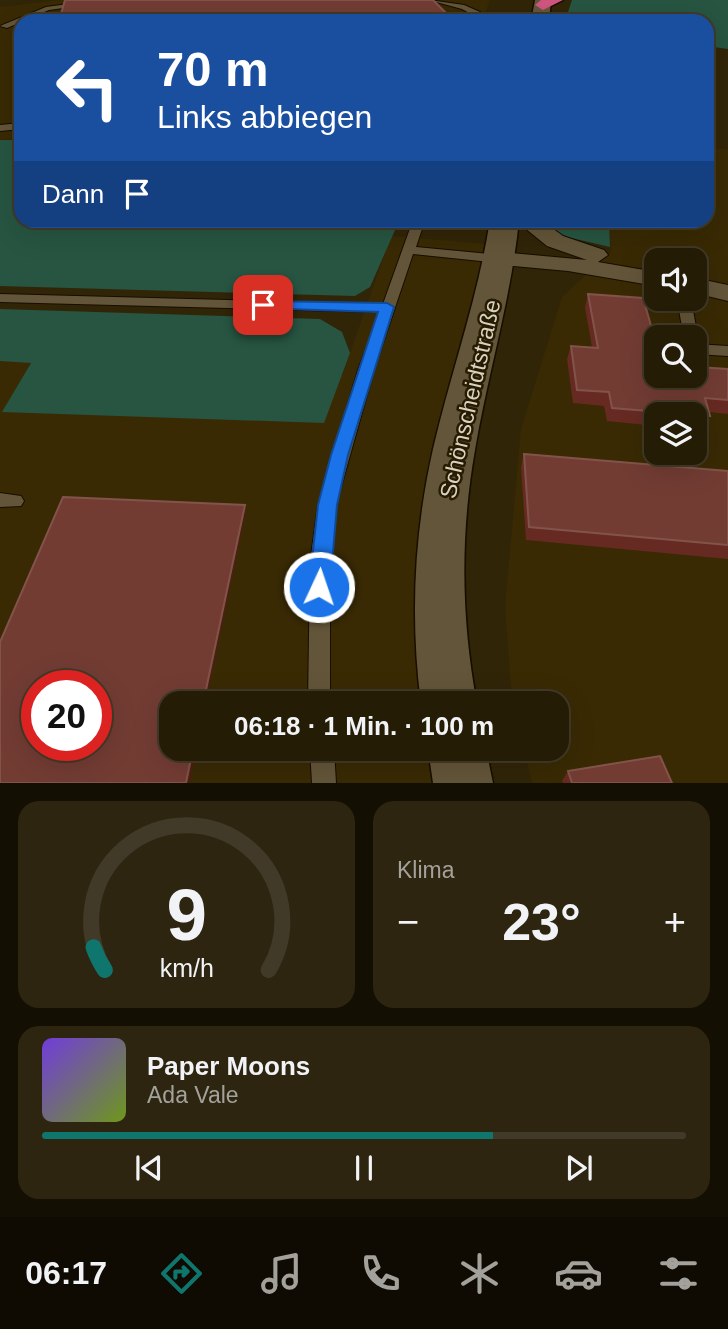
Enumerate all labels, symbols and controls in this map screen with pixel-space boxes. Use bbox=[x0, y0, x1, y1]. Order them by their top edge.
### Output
icon: left bbox=[42, 42, 133, 133]
text: 70 m bbox=[157, 42, 269, 96]
text: Links abbiegen bbox=[157, 99, 372, 135]
icon: arrive bbox=[118, 175, 156, 213]
text: Dann bbox=[42, 179, 104, 209]
map controls bbox=[644, 248, 707, 465]
button: sound bbox=[644, 248, 707, 311]
pin bbox=[233, 275, 293, 335]
icon: arrive bbox=[244, 286, 282, 324]
street label: Schönscheidtstraße bbox=[434, 297, 506, 501]
button: search bbox=[644, 325, 707, 388]
button: layers bbox=[644, 402, 707, 465]
position arrow bbox=[282, 550, 356, 624]
speed limit sign: 20 bbox=[21, 670, 112, 761]
text: 06:18 · 1 Min. · 100 m bbox=[234, 711, 494, 741]
text: Klima bbox=[397, 857, 455, 883]
text: 9 bbox=[166, 875, 207, 956]
text: 23° bbox=[502, 893, 581, 951]
text: − bbox=[397, 901, 419, 943]
text: + bbox=[664, 901, 686, 943]
text: km/h bbox=[159, 954, 214, 982]
text: Paper Moons bbox=[147, 1051, 310, 1081]
text: Ada Vale bbox=[147, 1082, 239, 1108]
icon: previous bbox=[130, 1149, 168, 1187]
icon: pause bbox=[345, 1149, 383, 1187]
icon: next bbox=[560, 1149, 598, 1187]
icon: directions bbox=[157, 1249, 206, 1298]
icon: music bbox=[257, 1249, 306, 1298]
icon: phone bbox=[356, 1249, 405, 1298]
icon: climate bbox=[455, 1249, 504, 1298]
icon: car bbox=[554, 1249, 603, 1298]
icon: filters bbox=[654, 1249, 703, 1298]
text: 06:17 bbox=[25, 1255, 107, 1291]

